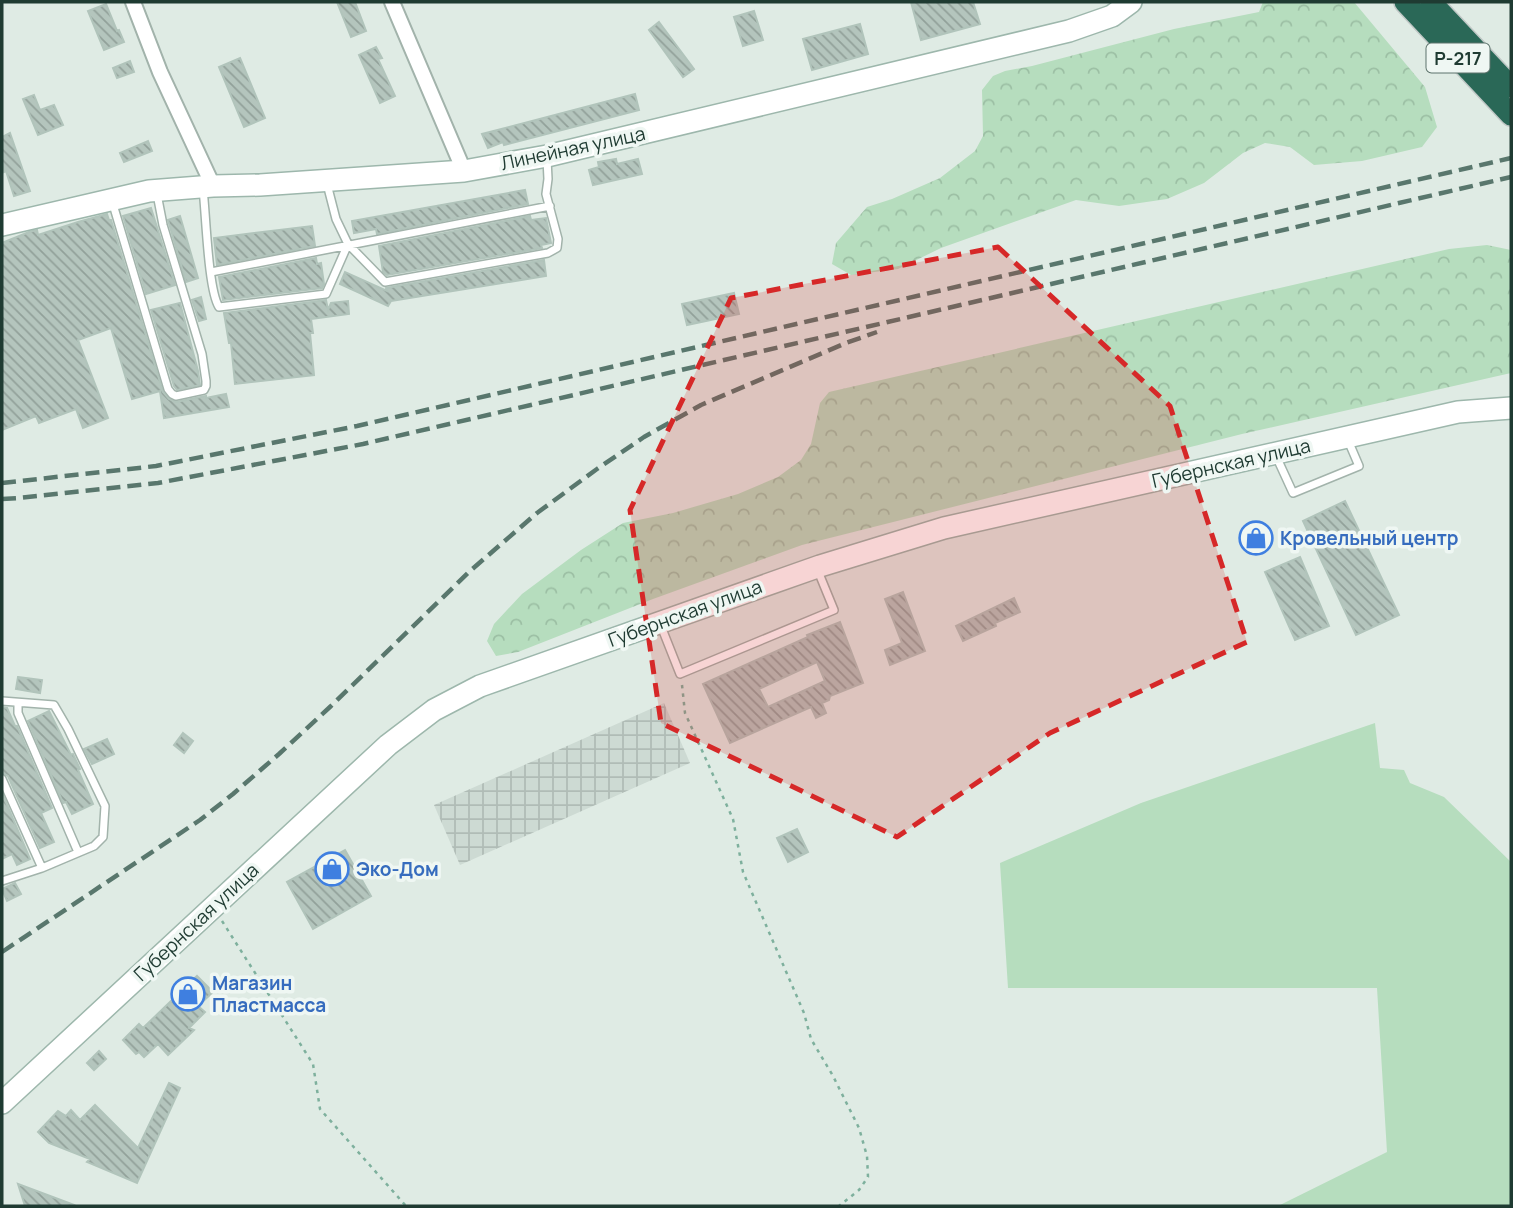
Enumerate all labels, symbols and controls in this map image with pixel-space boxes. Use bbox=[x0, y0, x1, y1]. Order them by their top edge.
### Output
road number: Р-217 bbox=[1426, 44, 1490, 72]
street label: Линейная улица bbox=[498, 120, 648, 176]
street label: Губернская улица bbox=[1149, 432, 1313, 494]
shop icon: Кровельный центр bbox=[1237, 519, 1275, 557]
place label: Кровельный центр bbox=[1280, 525, 1459, 551]
street label: Губернская улица bbox=[604, 573, 766, 653]
shop icon: Эко-Дом bbox=[313, 850, 351, 888]
place label: Эко-Дом bbox=[356, 856, 439, 882]
street label: Губернская улица bbox=[128, 857, 264, 987]
place label: Магазин Пластмасса bbox=[212, 970, 326, 1018]
shop icon: Магазин Пластмасса bbox=[169, 975, 207, 1013]

